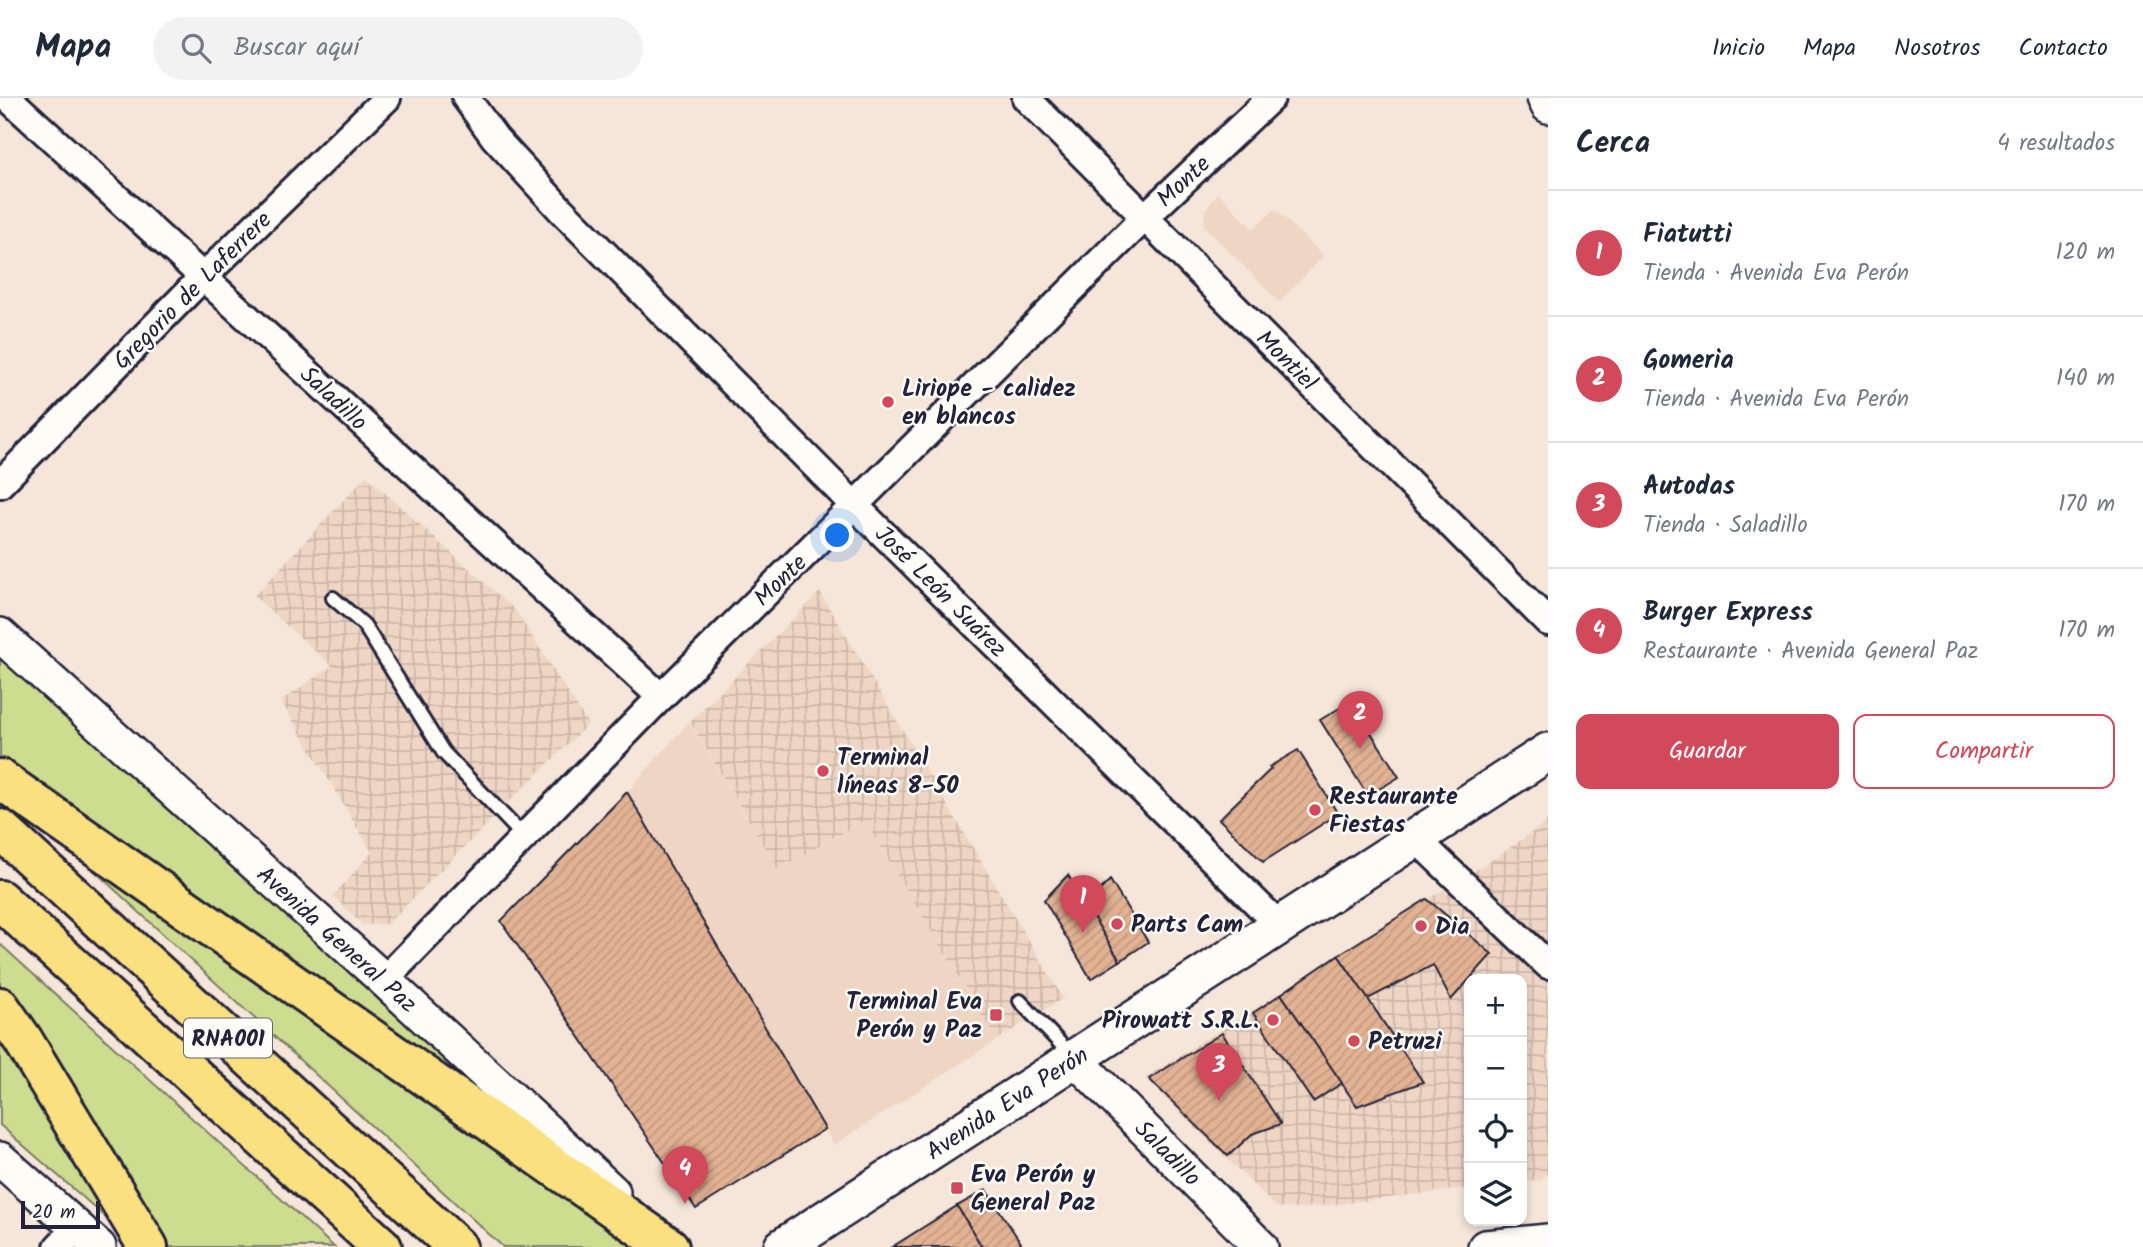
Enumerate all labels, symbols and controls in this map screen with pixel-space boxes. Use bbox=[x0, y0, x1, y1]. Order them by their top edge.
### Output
search box bbox=[153, 17, 643, 80]
text: Mapa bbox=[35, 22, 111, 75]
text: Buscar aquí bbox=[233, 27, 360, 69]
icon: search bbox=[177, 29, 215, 67]
text: Inicio bbox=[1712, 29, 1765, 68]
text: Mapa bbox=[1803, 29, 1856, 68]
text: Nosotros bbox=[1894, 29, 1981, 68]
text: Contacto bbox=[2019, 29, 2108, 68]
text: Cerca bbox=[1576, 120, 1650, 168]
text: 4 resultados bbox=[1997, 126, 2115, 162]
street label: Monte bbox=[1148, 146, 1220, 218]
street label: Gregorio de Laferrere bbox=[104, 202, 282, 380]
text: Fiatutti bbox=[1643, 214, 1732, 256]
text: 1 bbox=[1596, 235, 1602, 271]
text: 120 m bbox=[2055, 235, 2115, 271]
text: Tienda · Avenida Eva Perón bbox=[1643, 256, 1909, 292]
street label: Montiel bbox=[1246, 321, 1326, 401]
text: Gomeria bbox=[1643, 340, 1734, 382]
street label: Saladillo bbox=[290, 357, 376, 441]
text: 2 bbox=[1592, 361, 1606, 397]
text: 140 m bbox=[2056, 361, 2115, 397]
place label: Liriope - calidez en blancos bbox=[902, 370, 1076, 437]
text: Tienda · Avenida Eva Perón bbox=[1643, 382, 1909, 418]
marker: Liriope - calidez en blancos bbox=[880, 394, 896, 410]
text: Autodas bbox=[1643, 466, 1735, 508]
text: 3 bbox=[1593, 487, 1605, 523]
text: 170 m bbox=[2058, 487, 2115, 523]
text: Tienda · Saladillo bbox=[1643, 508, 1808, 544]
street label: José León Suárez bbox=[864, 517, 1015, 668]
your location bbox=[820, 518, 854, 552]
street label: Monte bbox=[745, 545, 817, 617]
text: Burger Express bbox=[1643, 592, 1813, 634]
text: 4 bbox=[1593, 613, 1605, 649]
text: 170 m bbox=[2058, 613, 2115, 649]
text: Restaurante · Avenida General Paz bbox=[1643, 634, 1978, 670]
pin: 2 bbox=[1337, 691, 1383, 749]
button: Guardar bbox=[1576, 714, 1839, 789]
button: Compartir bbox=[1853, 714, 2115, 789]
place label: Terminal líneas 8-50 bbox=[837, 739, 959, 806]
marker: Terminal líneas 8-50 bbox=[815, 763, 831, 779]
place label: Restaurante Fiestas bbox=[1329, 778, 1458, 845]
marker: Restaurante Fiestas bbox=[1307, 802, 1323, 818]
street label: Avenida General Paz bbox=[247, 857, 425, 1023]
pin: 1 bbox=[1060, 875, 1106, 933]
place label: Parts Cam bbox=[1131, 906, 1243, 945]
place label: Dia bbox=[1435, 908, 1469, 947]
marker: Parts Cam bbox=[1109, 916, 1125, 932]
marker: Dia bbox=[1413, 918, 1429, 934]
map controls bbox=[1464, 974, 1527, 1226]
button: + bbox=[1464, 974, 1527, 1037]
place label: Terminal Eva Perón y Paz bbox=[846, 983, 982, 1050]
place label: Pirowatt S.R.L. bbox=[1102, 1002, 1259, 1041]
marker: Terminal Eva Perón y Paz bbox=[988, 1007, 1004, 1023]
marker: Pirowatt S.R.L. bbox=[1265, 1012, 1281, 1028]
road number: RNA001 bbox=[184, 1018, 272, 1057]
place label: Petruzi bbox=[1368, 1023, 1443, 1062]
marker: Petruzi bbox=[1346, 1033, 1362, 1049]
street label: Avenida Eva Perón bbox=[919, 1037, 1097, 1172]
button: − bbox=[1464, 1037, 1527, 1100]
pin: 3 bbox=[1196, 1043, 1242, 1101]
button: locate bbox=[1464, 1100, 1527, 1163]
street label: Saladillo bbox=[1124, 1111, 1210, 1197]
pin: 4 bbox=[662, 1146, 708, 1204]
place label: Eva Perón y General Paz bbox=[971, 1156, 1096, 1223]
button: layers bbox=[1464, 1163, 1527, 1226]
marker: Eva Perón y General Paz bbox=[949, 1180, 965, 1196]
scale bar bbox=[21, 1198, 100, 1230]
text: 20 m bbox=[32, 1198, 75, 1228]

